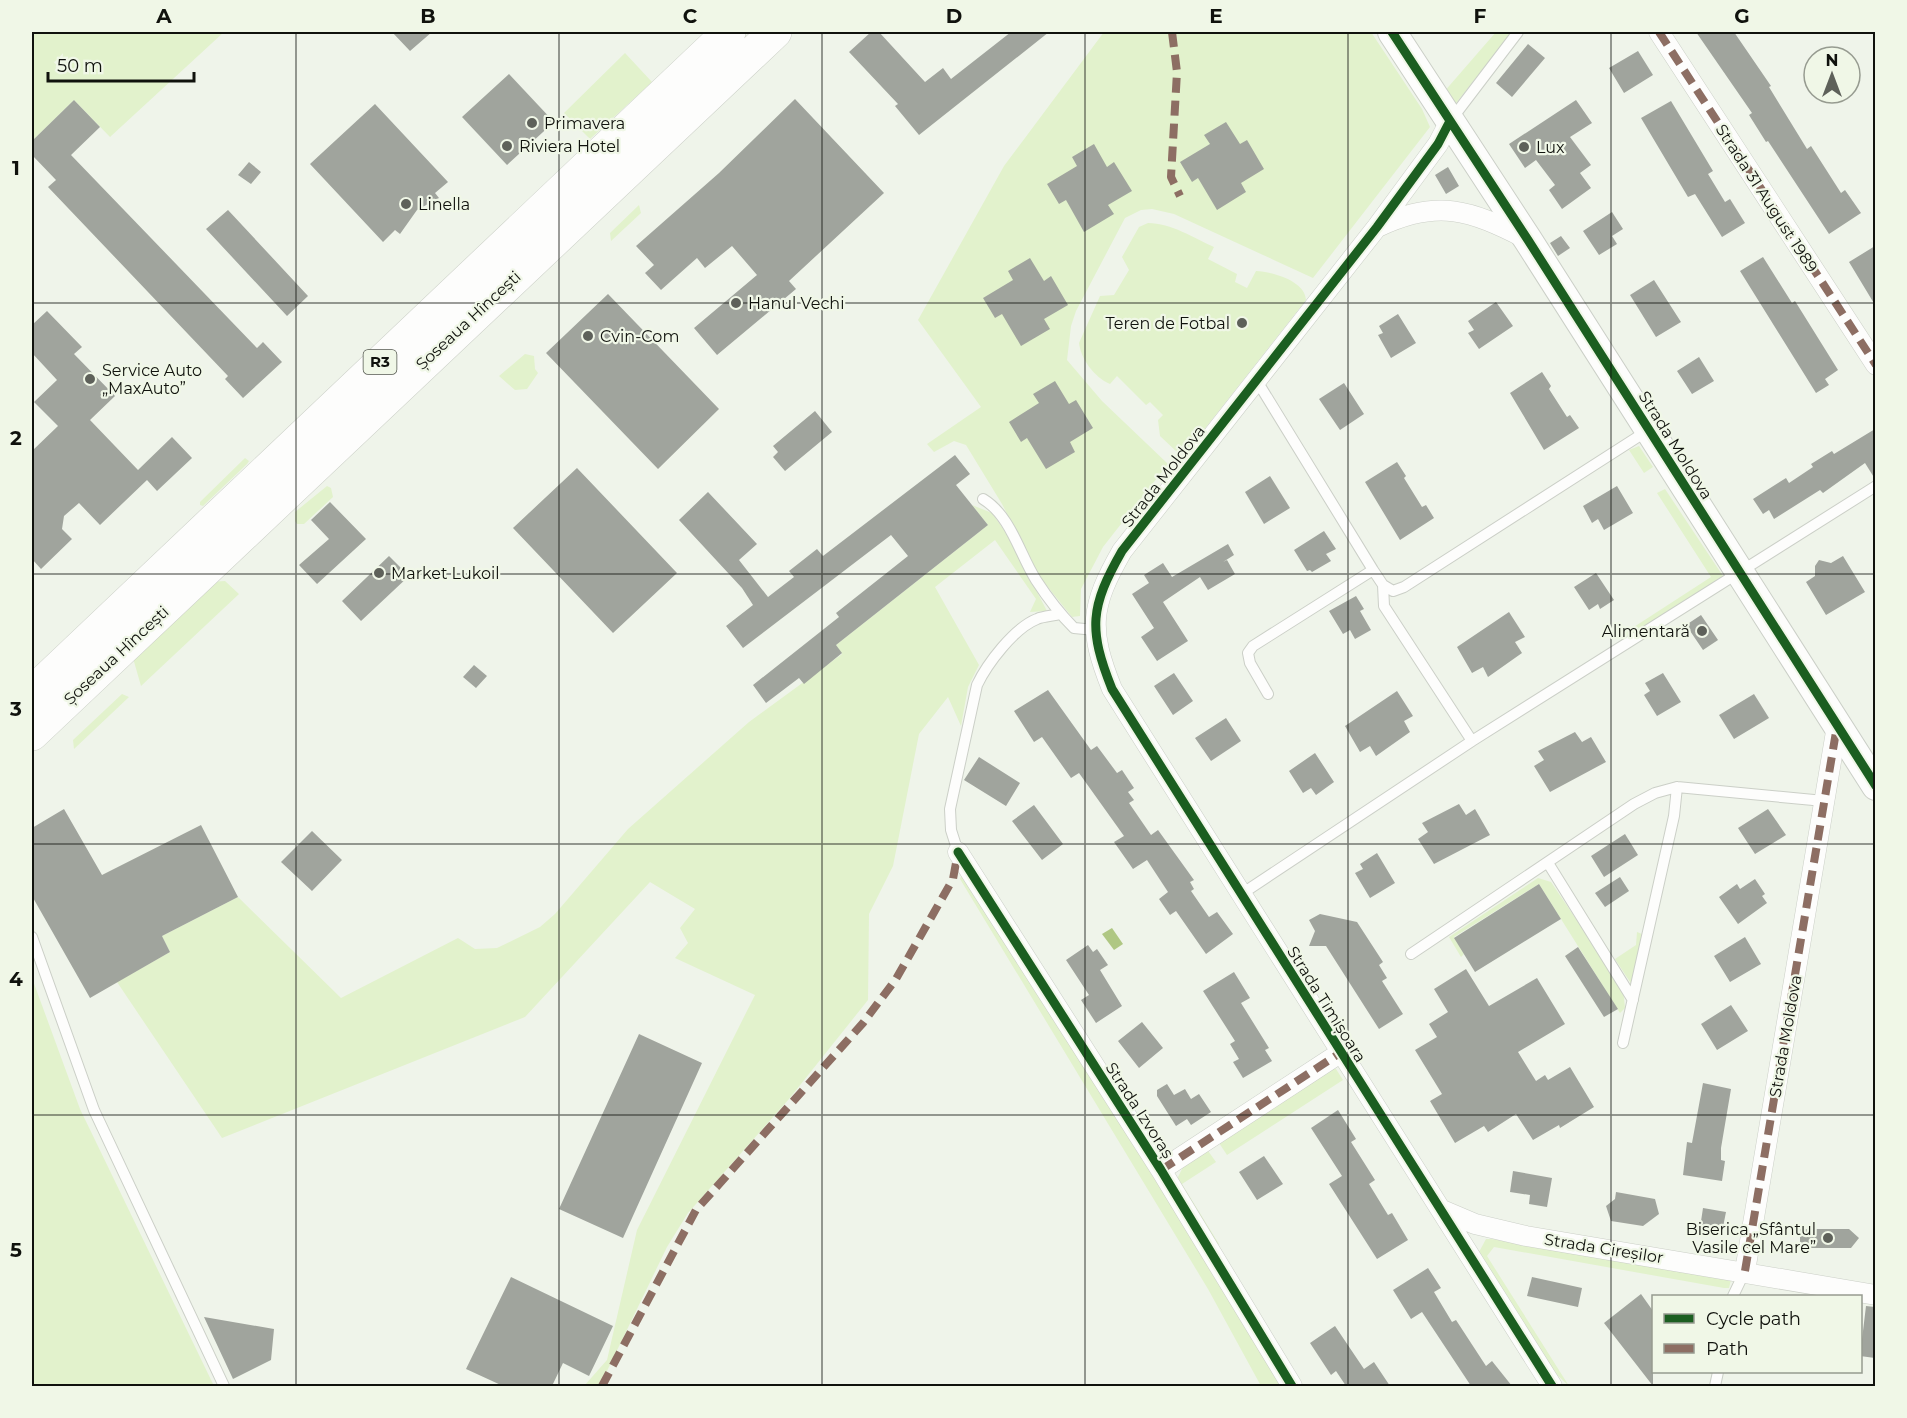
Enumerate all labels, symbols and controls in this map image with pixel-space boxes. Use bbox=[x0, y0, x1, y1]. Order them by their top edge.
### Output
text: A bbox=[155, 4, 172, 28]
text: B bbox=[420, 4, 436, 28]
text: C bbox=[683, 4, 698, 28]
text: D bbox=[946, 4, 962, 28]
text: E bbox=[1209, 4, 1223, 28]
text: F bbox=[1474, 4, 1487, 28]
text: G bbox=[1734, 4, 1750, 28]
scale bar bbox=[48, 45, 194, 83]
north arrow bbox=[1802, 45, 1862, 105]
text: N bbox=[1826, 51, 1838, 70]
text: 50 m bbox=[57, 55, 103, 77]
place label: Primavera bbox=[544, 114, 625, 133]
marker: Primavera bbox=[525, 116, 539, 130]
street label: Strada 31 August 1989 bbox=[1712, 121, 1822, 276]
place label: Riviera Hotel bbox=[519, 137, 620, 156]
place label: Lux bbox=[1536, 138, 1565, 157]
marker: Riviera Hotel bbox=[500, 139, 514, 153]
marker: Lux bbox=[1517, 140, 1531, 154]
text: 1 bbox=[12, 156, 20, 180]
place label: Linella bbox=[418, 195, 470, 214]
marker: Linella bbox=[399, 197, 413, 211]
street label: Șoseaua Hîncești bbox=[412, 267, 525, 374]
place label: Hanul Vechi bbox=[748, 294, 844, 313]
marker: Hanul Vechi bbox=[729, 296, 743, 310]
place label: Teren de Fotbal bbox=[1106, 314, 1230, 333]
marker: Teren de Fotbal bbox=[1235, 316, 1249, 330]
place label: Cvin-Com bbox=[600, 327, 679, 346]
marker: Cvin-Com bbox=[581, 329, 595, 343]
road number: R3 bbox=[364, 350, 397, 374]
place label: Service Auto „MaxAuto” bbox=[102, 361, 202, 398]
marker: Service Auto „MaxAuto” bbox=[83, 372, 97, 386]
street label: Strada Moldova bbox=[1635, 388, 1717, 503]
street label: Strada Moldova bbox=[1118, 422, 1209, 531]
text: 2 bbox=[10, 426, 22, 450]
place label: Market Lukoil bbox=[391, 564, 500, 583]
marker: Market Lukoil bbox=[372, 566, 386, 580]
street label: Șoseaua Hîncești bbox=[60, 602, 173, 709]
place label: Alimentară bbox=[1602, 622, 1690, 641]
marker: Alimentară bbox=[1695, 624, 1709, 638]
text: 3 bbox=[9, 697, 22, 721]
street label: Strada Timișoara bbox=[1282, 943, 1370, 1066]
text: 4 bbox=[9, 967, 23, 991]
street label: Strada Moldova bbox=[1765, 973, 1806, 1099]
street label: Strada Izvoraș bbox=[1101, 1059, 1178, 1162]
place label: Biserica „Sfântul Vasile cel Mare” bbox=[1686, 1220, 1816, 1257]
street label: Strada Cireșilor bbox=[1543, 1230, 1665, 1268]
marker: Biserica „Sfântul Vasile cel Mare” bbox=[1821, 1231, 1835, 1245]
text: 5 bbox=[10, 1238, 22, 1262]
legend bbox=[1652, 1295, 1862, 1373]
text: Cycle path bbox=[1706, 1308, 1801, 1330]
text: Path bbox=[1706, 1338, 1749, 1360]

